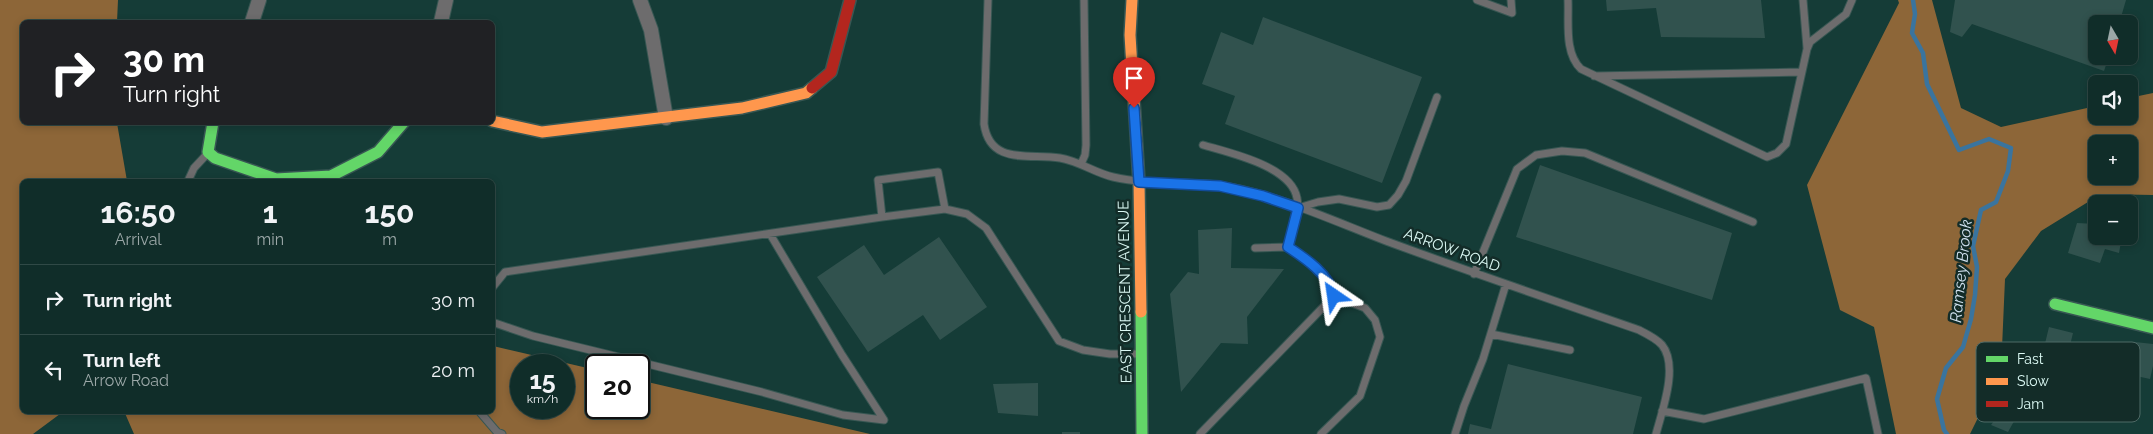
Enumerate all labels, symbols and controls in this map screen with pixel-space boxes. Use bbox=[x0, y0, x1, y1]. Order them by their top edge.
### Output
north arrow bbox=[2088, 15, 2138, 65]
map controls bbox=[2088, 15, 2138, 245]
text: 30 m bbox=[123, 39, 205, 80]
icon: right bbox=[40, 40, 105, 105]
pin bbox=[1113, 57, 1155, 108]
icon: arrive bbox=[1120, 64, 1148, 92]
button: sound bbox=[2088, 75, 2138, 125]
text: Turn right bbox=[123, 81, 220, 107]
button: + bbox=[2088, 135, 2138, 185]
text: 16:50 bbox=[101, 195, 176, 230]
text: 1 bbox=[263, 195, 278, 230]
text: 150 bbox=[365, 195, 414, 230]
button: − bbox=[2088, 195, 2138, 245]
street label: EAST CRESCENT AVENUE bbox=[1114, 201, 1136, 383]
water label: Ramsey Brook bbox=[1946, 218, 1976, 323]
street label: ARROW ROAD bbox=[1401, 224, 1503, 276]
text: Arrival bbox=[115, 230, 162, 249]
text: min bbox=[257, 230, 284, 249]
text: m bbox=[382, 230, 397, 249]
position arrow bbox=[1307, 269, 1359, 321]
icon: right bbox=[40, 286, 68, 314]
text: Turn right bbox=[83, 289, 172, 311]
text: 30 m bbox=[431, 289, 475, 311]
legend bbox=[1976, 342, 2140, 422]
text: Turn left bbox=[83, 349, 160, 371]
text: Fast bbox=[2017, 351, 2044, 367]
speed limit sign: 20 bbox=[585, 354, 650, 419]
icon: left bbox=[40, 356, 68, 384]
text: 20 m bbox=[431, 359, 475, 381]
text: 15 bbox=[529, 365, 556, 395]
text: Arrow Road bbox=[83, 371, 169, 390]
text: Slow bbox=[2017, 373, 2049, 389]
text: km/h bbox=[527, 392, 558, 406]
text: Jam bbox=[2017, 396, 2044, 412]

